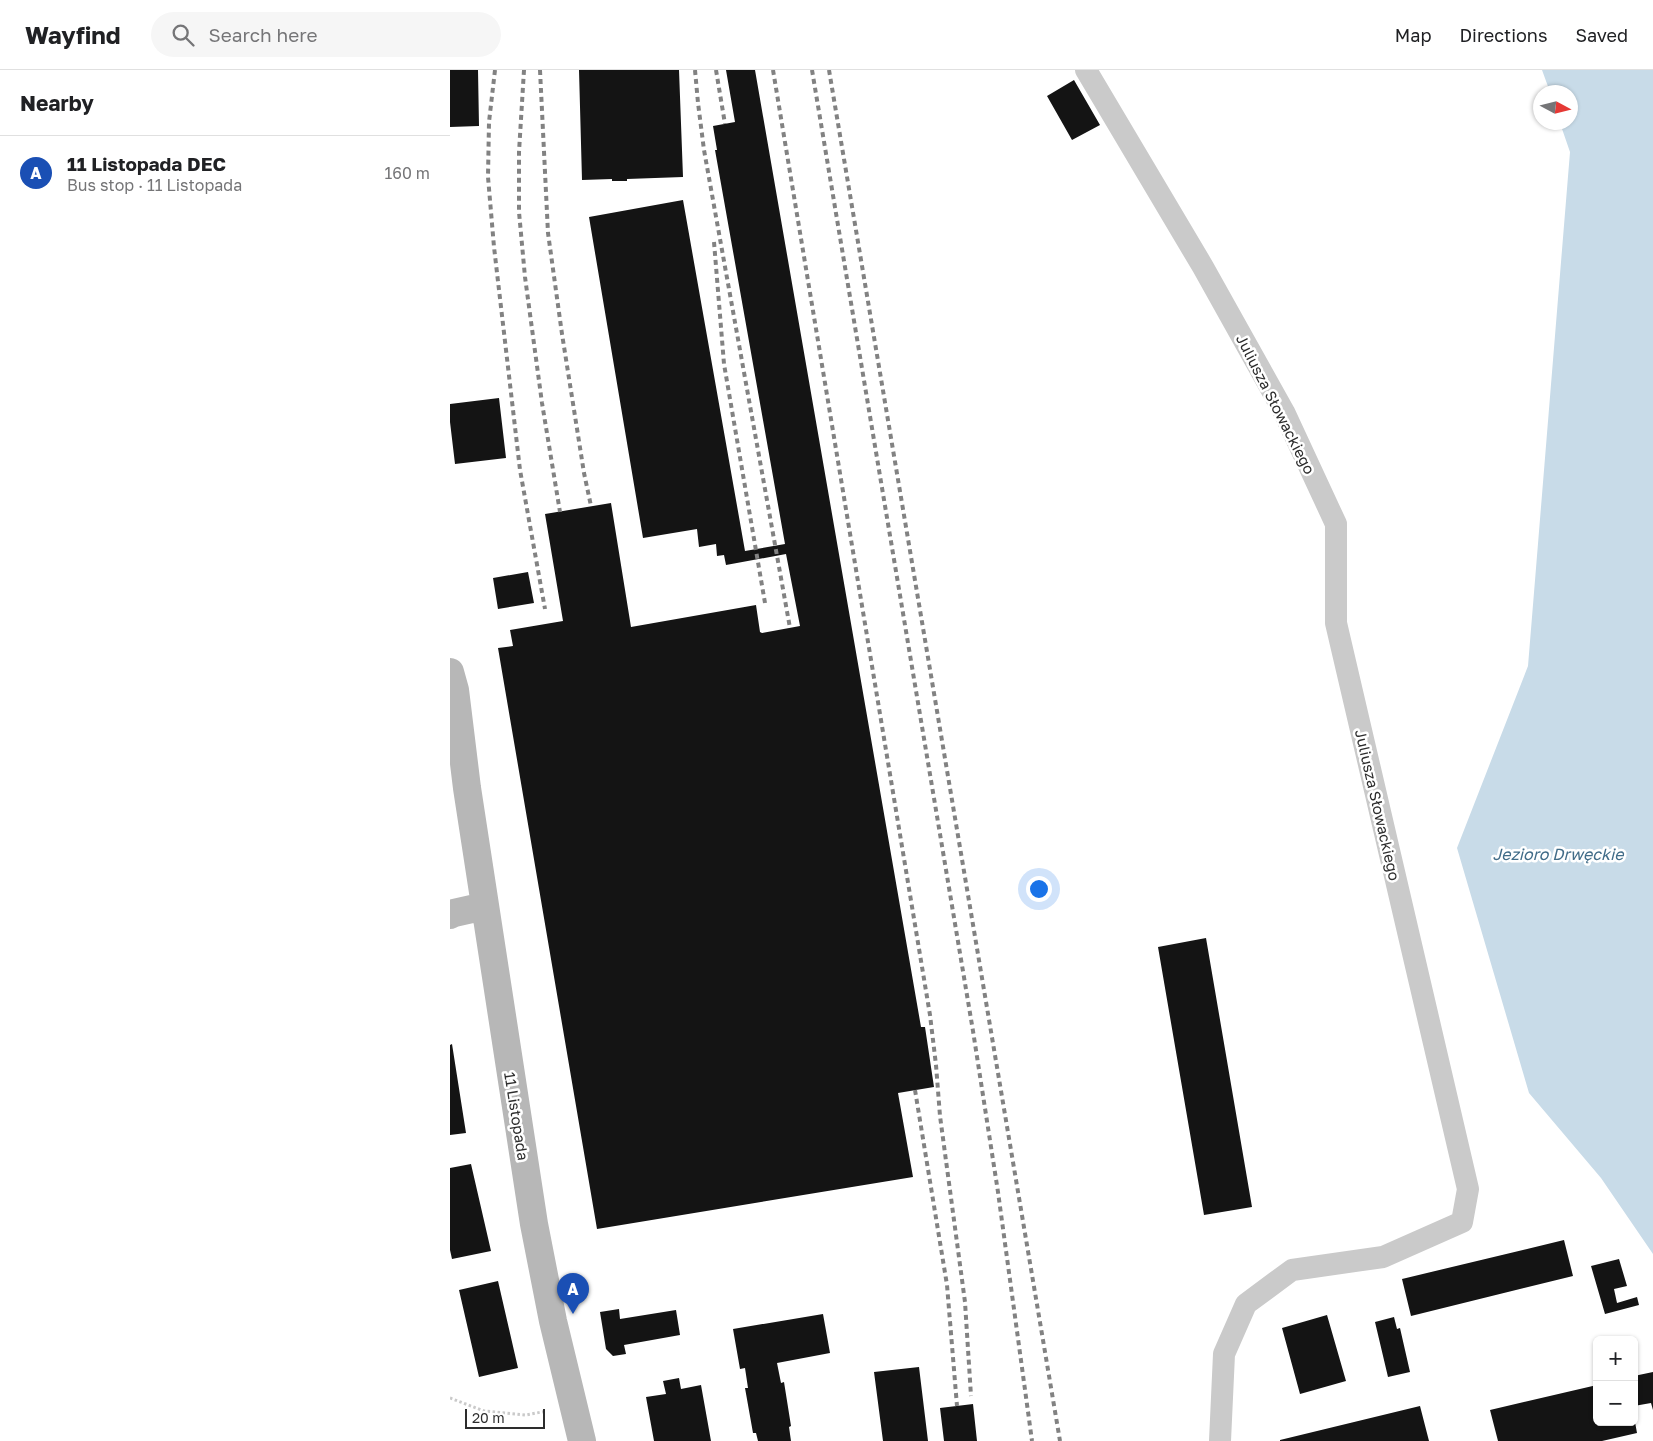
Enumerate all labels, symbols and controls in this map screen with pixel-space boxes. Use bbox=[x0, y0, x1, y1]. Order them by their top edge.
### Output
search box bbox=[151, 12, 501, 57]
text: Wayfind bbox=[25, 20, 121, 49]
icon: search bbox=[169, 21, 197, 49]
text: Search here bbox=[209, 23, 317, 46]
text: Map bbox=[1395, 24, 1431, 46]
text: Directions bbox=[1459, 24, 1547, 46]
text: Saved bbox=[1575, 24, 1628, 46]
north arrow bbox=[1533, 85, 1578, 130]
text: Nearby bbox=[20, 90, 94, 116]
text: 11 Listopada DEC bbox=[67, 152, 226, 175]
text: A bbox=[30, 163, 42, 183]
text: 160 m bbox=[384, 163, 430, 183]
text: Bus stop · 11 Listopada bbox=[67, 175, 242, 195]
street label: Juliusza Słowackiego bbox=[1233, 331, 1319, 477]
street label: Juliusza Słowackiego bbox=[1352, 728, 1404, 882]
water label: Jezioro Drwęckie bbox=[1492, 844, 1625, 864]
your location bbox=[1026, 876, 1052, 902]
street label: 11 Listopada bbox=[501, 1071, 533, 1161]
pin: A bbox=[557, 1273, 589, 1314]
map controls bbox=[1593, 1336, 1638, 1426]
button: + bbox=[1593, 1336, 1638, 1381]
button: − bbox=[1593, 1381, 1638, 1426]
scale bar bbox=[465, 1406, 545, 1429]
text: 20 m bbox=[472, 1409, 505, 1426]

